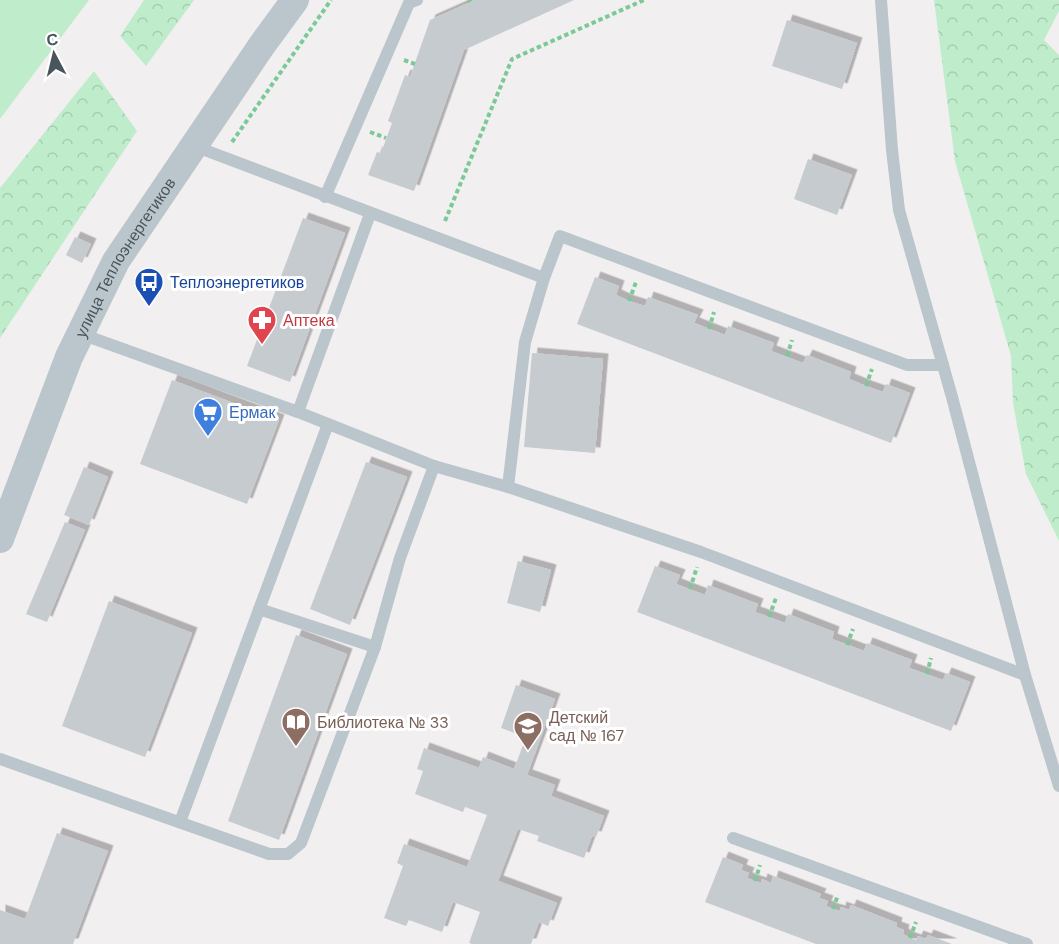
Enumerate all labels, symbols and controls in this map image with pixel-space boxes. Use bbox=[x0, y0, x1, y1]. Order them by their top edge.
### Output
north arrow bbox=[24, 24, 84, 84]
text: С bbox=[45, 28, 60, 51]
street label: улица Теплоэнергетиков bbox=[70, 174, 180, 341]
bus stop icon: Теплоэнергетиков bbox=[133, 266, 165, 308]
place label: Теплоэнергетиков bbox=[170, 272, 304, 293]
pharmacy icon: Аптека bbox=[246, 304, 278, 346]
place label: Аптека bbox=[283, 310, 335, 331]
supermarket icon: Ермак bbox=[192, 396, 224, 438]
place label: Ермак bbox=[229, 402, 276, 423]
library icon: Библиотека № 33 bbox=[280, 706, 312, 748]
place label: Детский сад № 167 bbox=[549, 707, 624, 746]
school or university icon: Детский сад № 167 bbox=[512, 710, 544, 752]
place label: Библиотека № 33 bbox=[317, 712, 449, 733]

